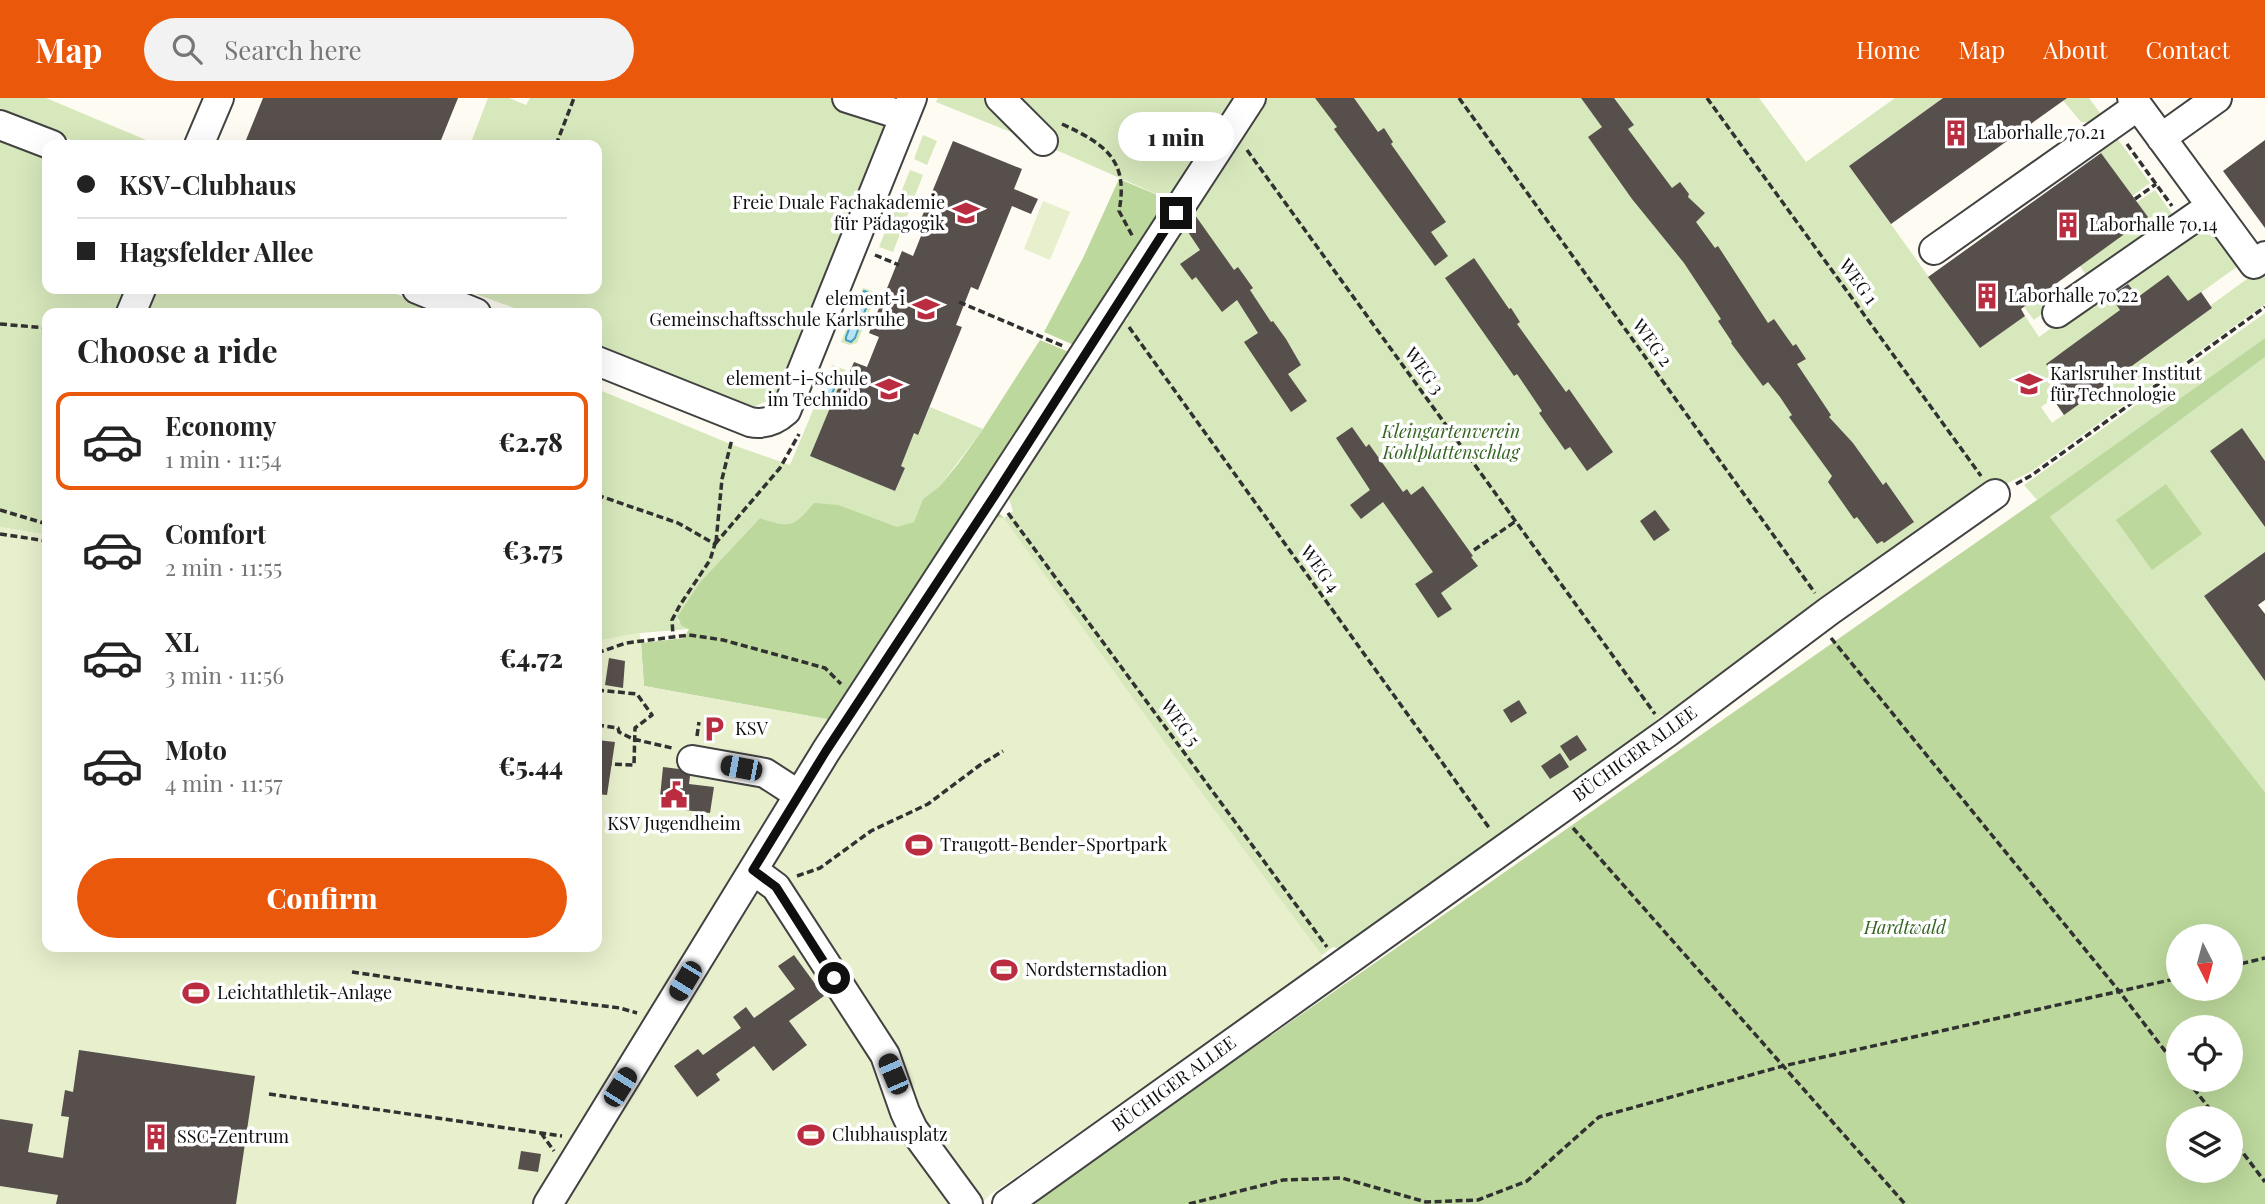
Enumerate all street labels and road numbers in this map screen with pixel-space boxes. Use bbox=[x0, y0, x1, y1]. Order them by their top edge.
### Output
street label: WEG 1 bbox=[1834, 253, 1884, 309]
street label: WEG 2 bbox=[1627, 313, 1678, 371]
street label: WEG 3 bbox=[1399, 341, 1450, 399]
street label: WEG 4 bbox=[1295, 539, 1346, 597]
street label: WEG 5 bbox=[1155, 694, 1206, 750]
street label: BÜCHIGER ALLEE bbox=[1567, 700, 1701, 806]
street label: BÜCHIGER ALLEE bbox=[1106, 1030, 1240, 1136]

